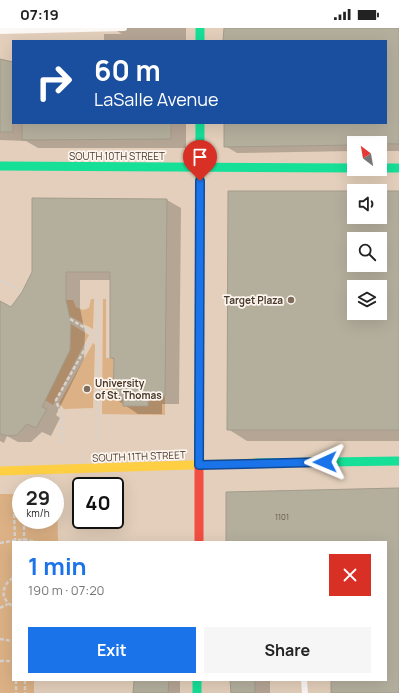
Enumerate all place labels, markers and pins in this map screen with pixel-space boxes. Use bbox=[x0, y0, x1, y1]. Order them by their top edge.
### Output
pin bbox=[183, 140, 217, 181]
place label: Target Plaza bbox=[224, 293, 283, 307]
marker: Target Plaza bbox=[286, 295, 296, 305]
place label: University of St. Thomas bbox=[95, 376, 162, 402]
marker: University of St. Thomas bbox=[82, 384, 92, 394]

